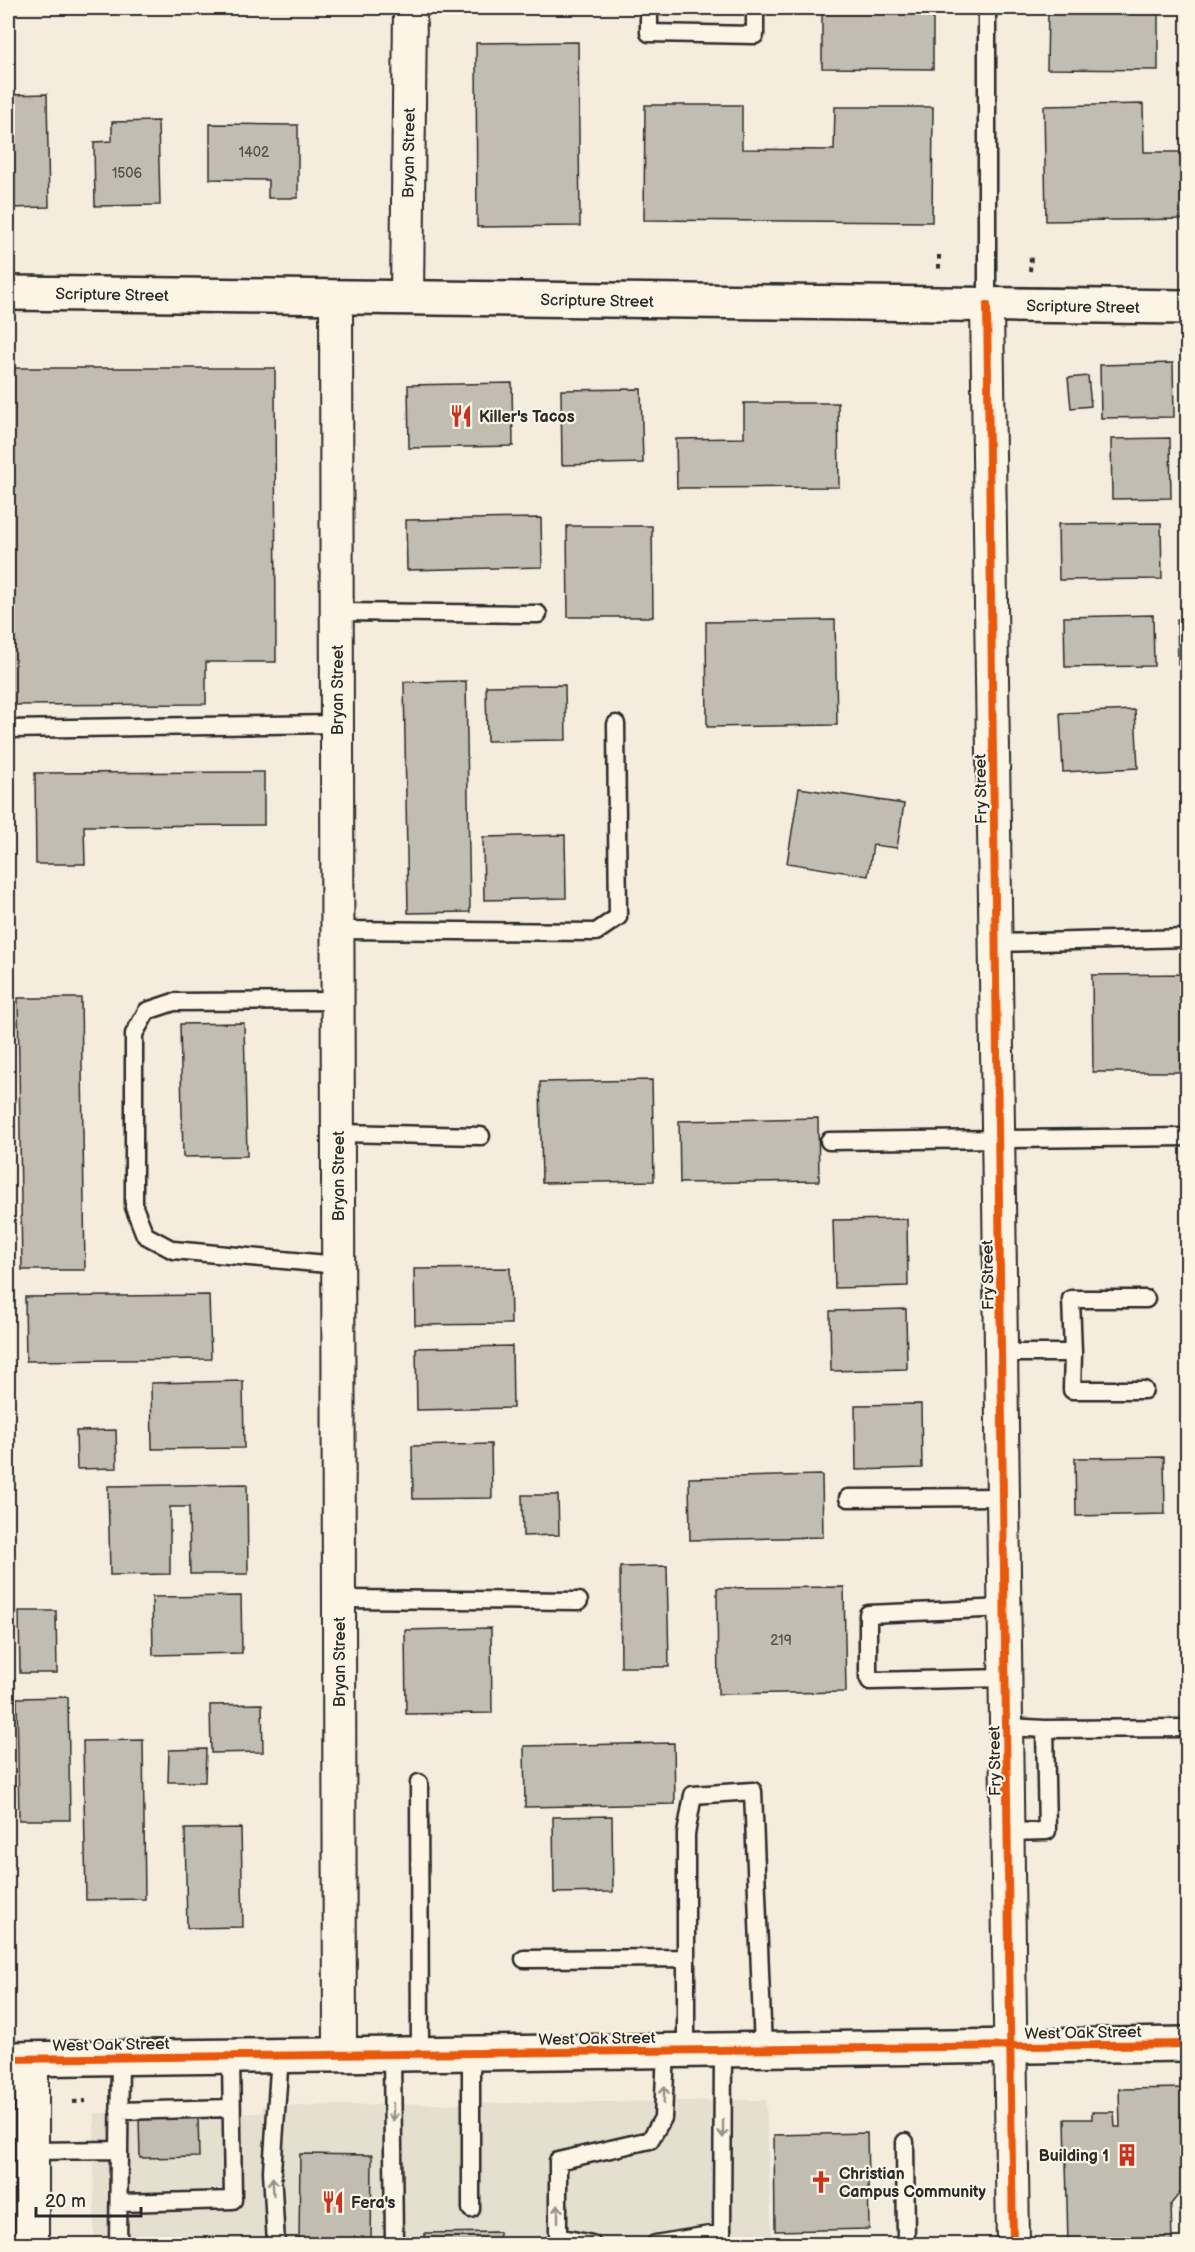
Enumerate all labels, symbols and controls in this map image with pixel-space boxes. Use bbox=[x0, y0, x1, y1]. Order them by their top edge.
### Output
street label: Bryan Street bbox=[399, 108, 420, 198]
house number: 1402 bbox=[239, 144, 270, 161]
house number: 1506 bbox=[112, 165, 143, 182]
street label: Scripture Street bbox=[55, 285, 169, 306]
street label: Scripture Street bbox=[540, 291, 654, 312]
street label: Scripture Street bbox=[1026, 297, 1140, 318]
restaurant icon: Killer's Tacos bbox=[448, 403, 474, 429]
place label: Killer's Tacos bbox=[479, 408, 575, 427]
street label: Bryan Street bbox=[329, 645, 348, 735]
street label: Fry Street bbox=[971, 754, 992, 824]
street label: Bryan Street bbox=[330, 1131, 349, 1221]
street label: Fry Street bbox=[978, 1240, 999, 1310]
street label: Bryan Street bbox=[331, 1617, 350, 1707]
house number: 219 bbox=[770, 1632, 792, 1649]
street label: Fry Street bbox=[985, 1726, 1006, 1796]
street label: West Oak Street bbox=[1024, 2023, 1142, 2044]
street label: West Oak Street bbox=[538, 2029, 656, 2050]
street label: West Oak Street bbox=[52, 2035, 170, 2056]
one-way arrow bbox=[658, 2085, 670, 2105]
one-way arrow bbox=[387, 2102, 399, 2122]
one-way arrow bbox=[717, 2119, 729, 2139]
building icon: Building 1 bbox=[1114, 2142, 1140, 2168]
place label: Building 1 bbox=[1038, 2147, 1109, 2166]
place label: Christian Campus Community bbox=[839, 2165, 986, 2202]
church icon: Christian Campus Community bbox=[808, 2169, 834, 2195]
one-way arrow bbox=[268, 2177, 279, 2197]
scale bar bbox=[36, 2180, 141, 2218]
restaurant icon: Fera's bbox=[320, 2189, 346, 2215]
text: 20 m bbox=[45, 2191, 86, 2212]
place label: Fera's bbox=[351, 2194, 396, 2213]
one-way arrow bbox=[552, 2203, 564, 2223]

